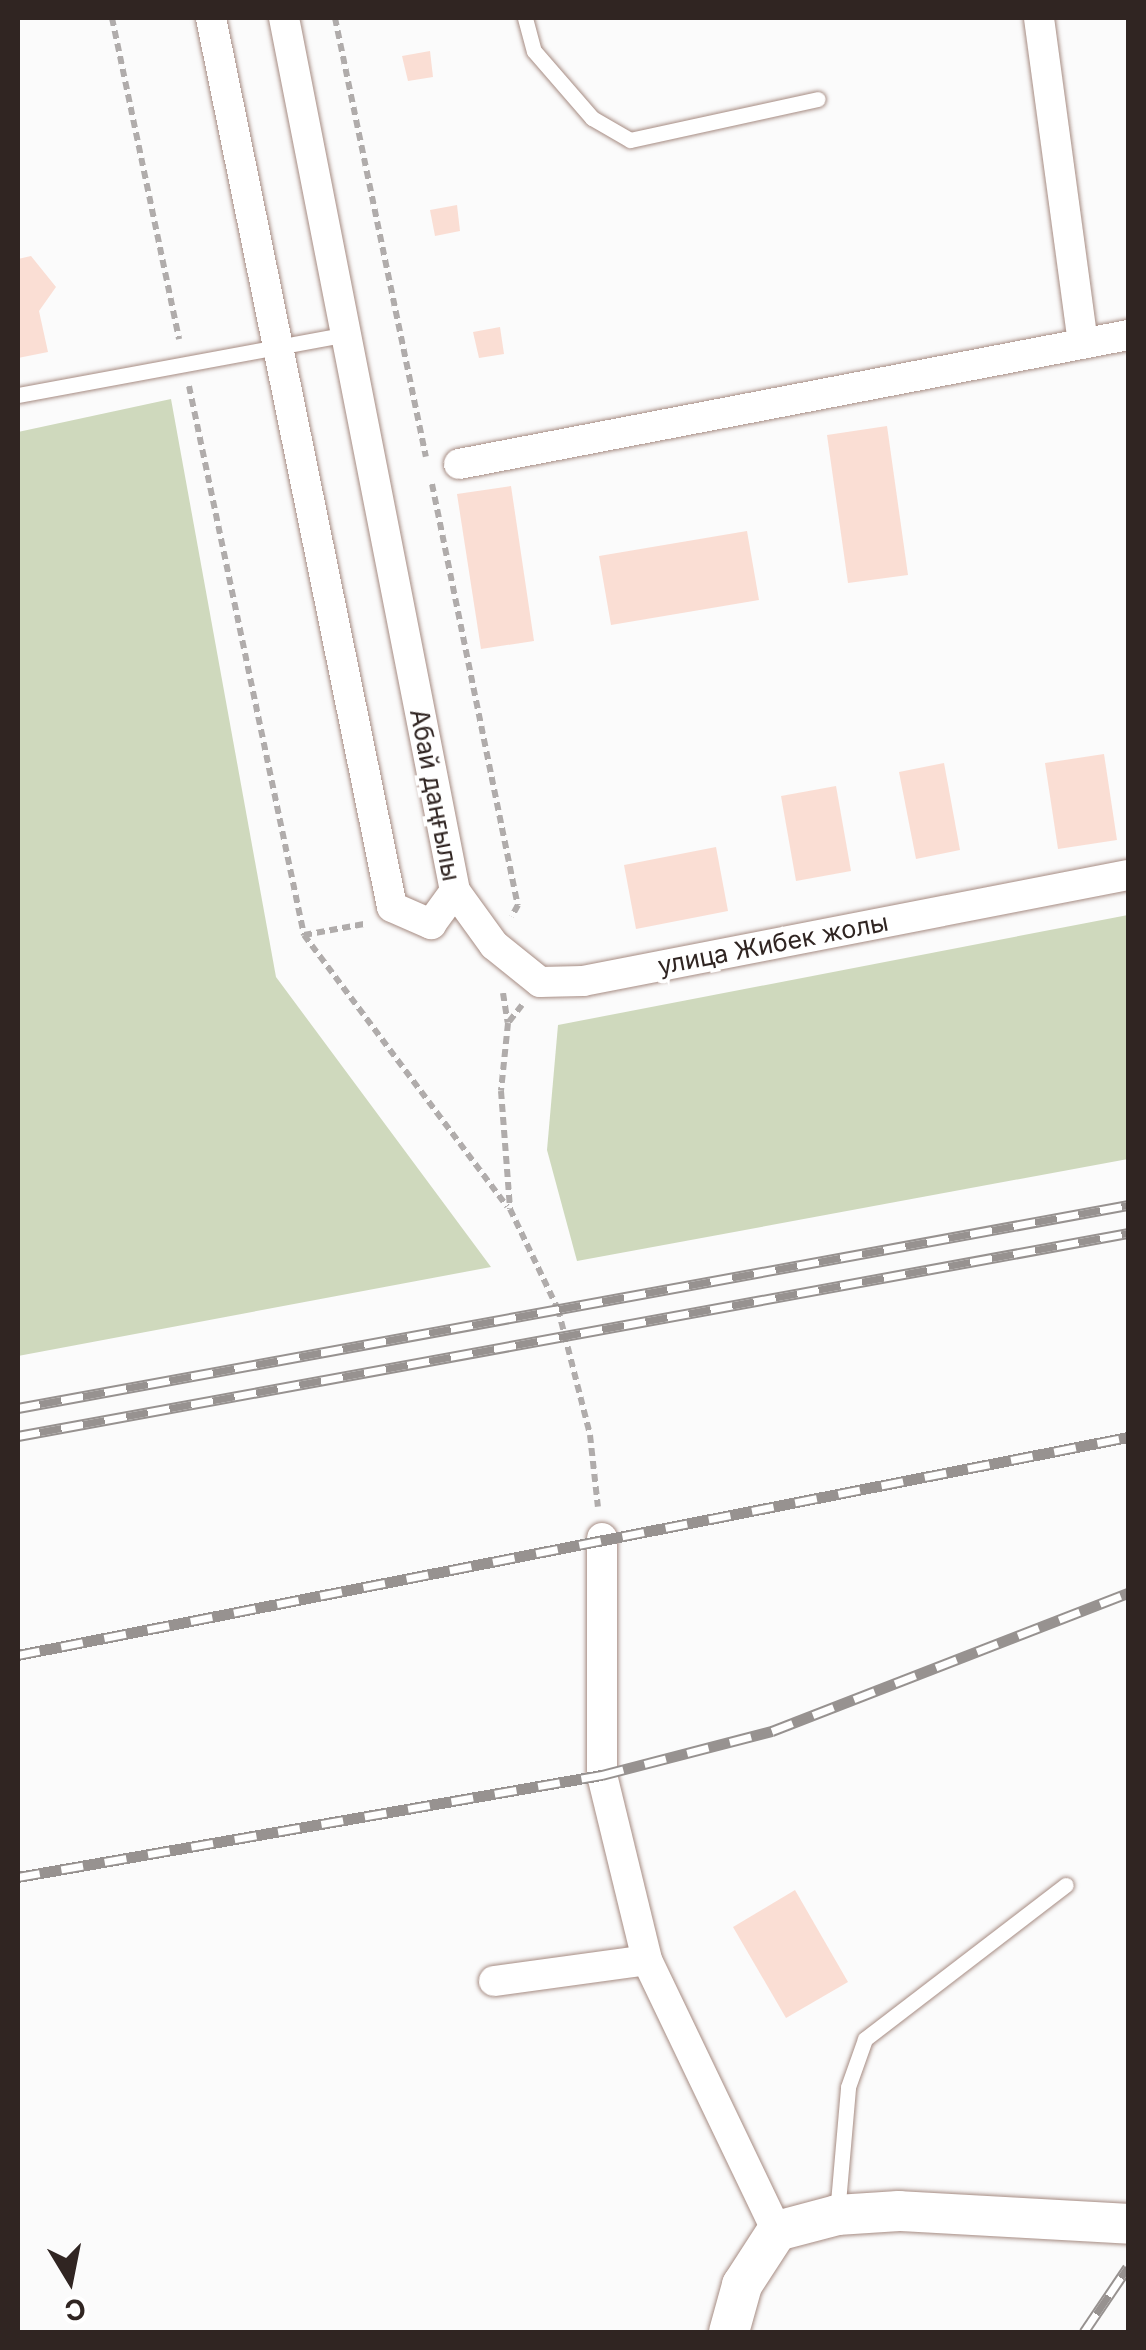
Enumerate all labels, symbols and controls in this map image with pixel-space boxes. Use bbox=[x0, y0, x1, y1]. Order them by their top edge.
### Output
street label: Абай даңғылы bbox=[404, 706, 466, 884]
street label: улица Жибек жолы bbox=[655, 907, 891, 981]
north arrow bbox=[20, 2230, 120, 2330]
text: С bbox=[62, 2291, 88, 2328]

